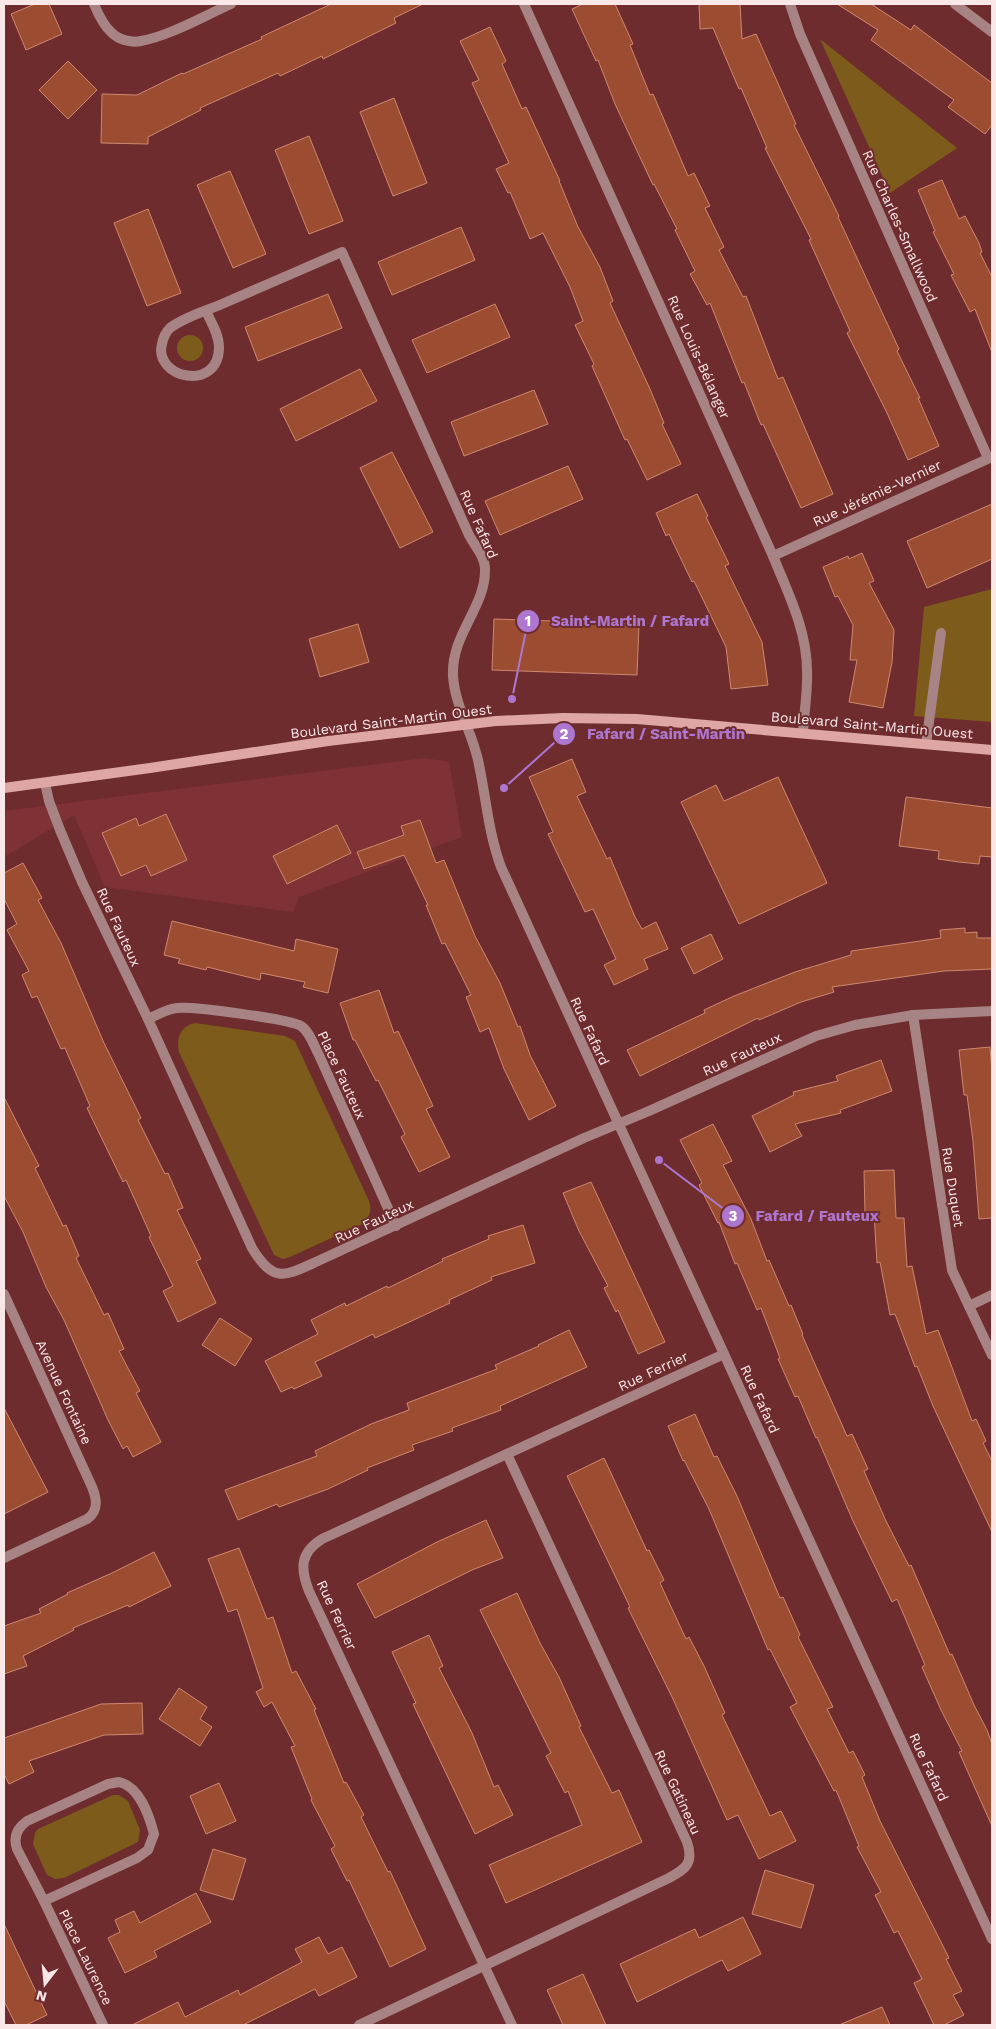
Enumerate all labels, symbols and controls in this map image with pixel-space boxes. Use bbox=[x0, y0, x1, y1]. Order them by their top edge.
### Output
street label: Rue Charles-Smallwood bbox=[859, 148, 941, 304]
street label: Rue Louis-Bélanger bbox=[665, 293, 734, 421]
street label: Rue Jérémie-Vernier bbox=[810, 456, 944, 530]
street label: Rue Fafard bbox=[457, 487, 501, 561]
callout: Saint-Martin / Fafard bbox=[515, 606, 719, 636]
text: 1 bbox=[525, 612, 531, 630]
text: Saint-Martin / Fafard bbox=[551, 612, 709, 630]
street label: Boulevard Saint-Martin Ouest bbox=[289, 701, 493, 741]
street label: Boulevard Saint-Martin Ouest bbox=[770, 708, 974, 742]
callout: Fafard / Saint-Martin bbox=[552, 719, 755, 749]
text: 2 bbox=[560, 725, 569, 743]
text: Fafard / Saint-Martin bbox=[587, 725, 745, 743]
street label: Rue Fauteux bbox=[94, 885, 144, 969]
street label: Rue Fafard bbox=[567, 994, 613, 1068]
street label: Place Fauteux bbox=[314, 1028, 370, 1122]
street label: Rue Fauteux bbox=[700, 1029, 784, 1079]
street label: Rue Duquet bbox=[939, 1146, 967, 1228]
street label: Rue Fauteux bbox=[332, 1196, 416, 1246]
callout: Fafard / Fauteux bbox=[720, 1201, 889, 1231]
text: 3 bbox=[729, 1207, 738, 1225]
text: Fafard / Fauteux bbox=[755, 1207, 879, 1225]
street label: Avenue Fontaine bbox=[33, 1337, 95, 1447]
street label: Rue Ferrier bbox=[615, 1348, 691, 1394]
street label: Rue Fafard bbox=[737, 1362, 783, 1436]
street label: Rue Ferrier bbox=[314, 1577, 360, 1653]
street label: Rue Fafard bbox=[906, 1730, 952, 1804]
street label: Rue Gatineau bbox=[651, 1747, 705, 1837]
street label: Place Laurence bbox=[56, 1907, 116, 2007]
north arrow bbox=[20, 1959, 70, 2009]
text: N bbox=[34, 1987, 49, 2006]

